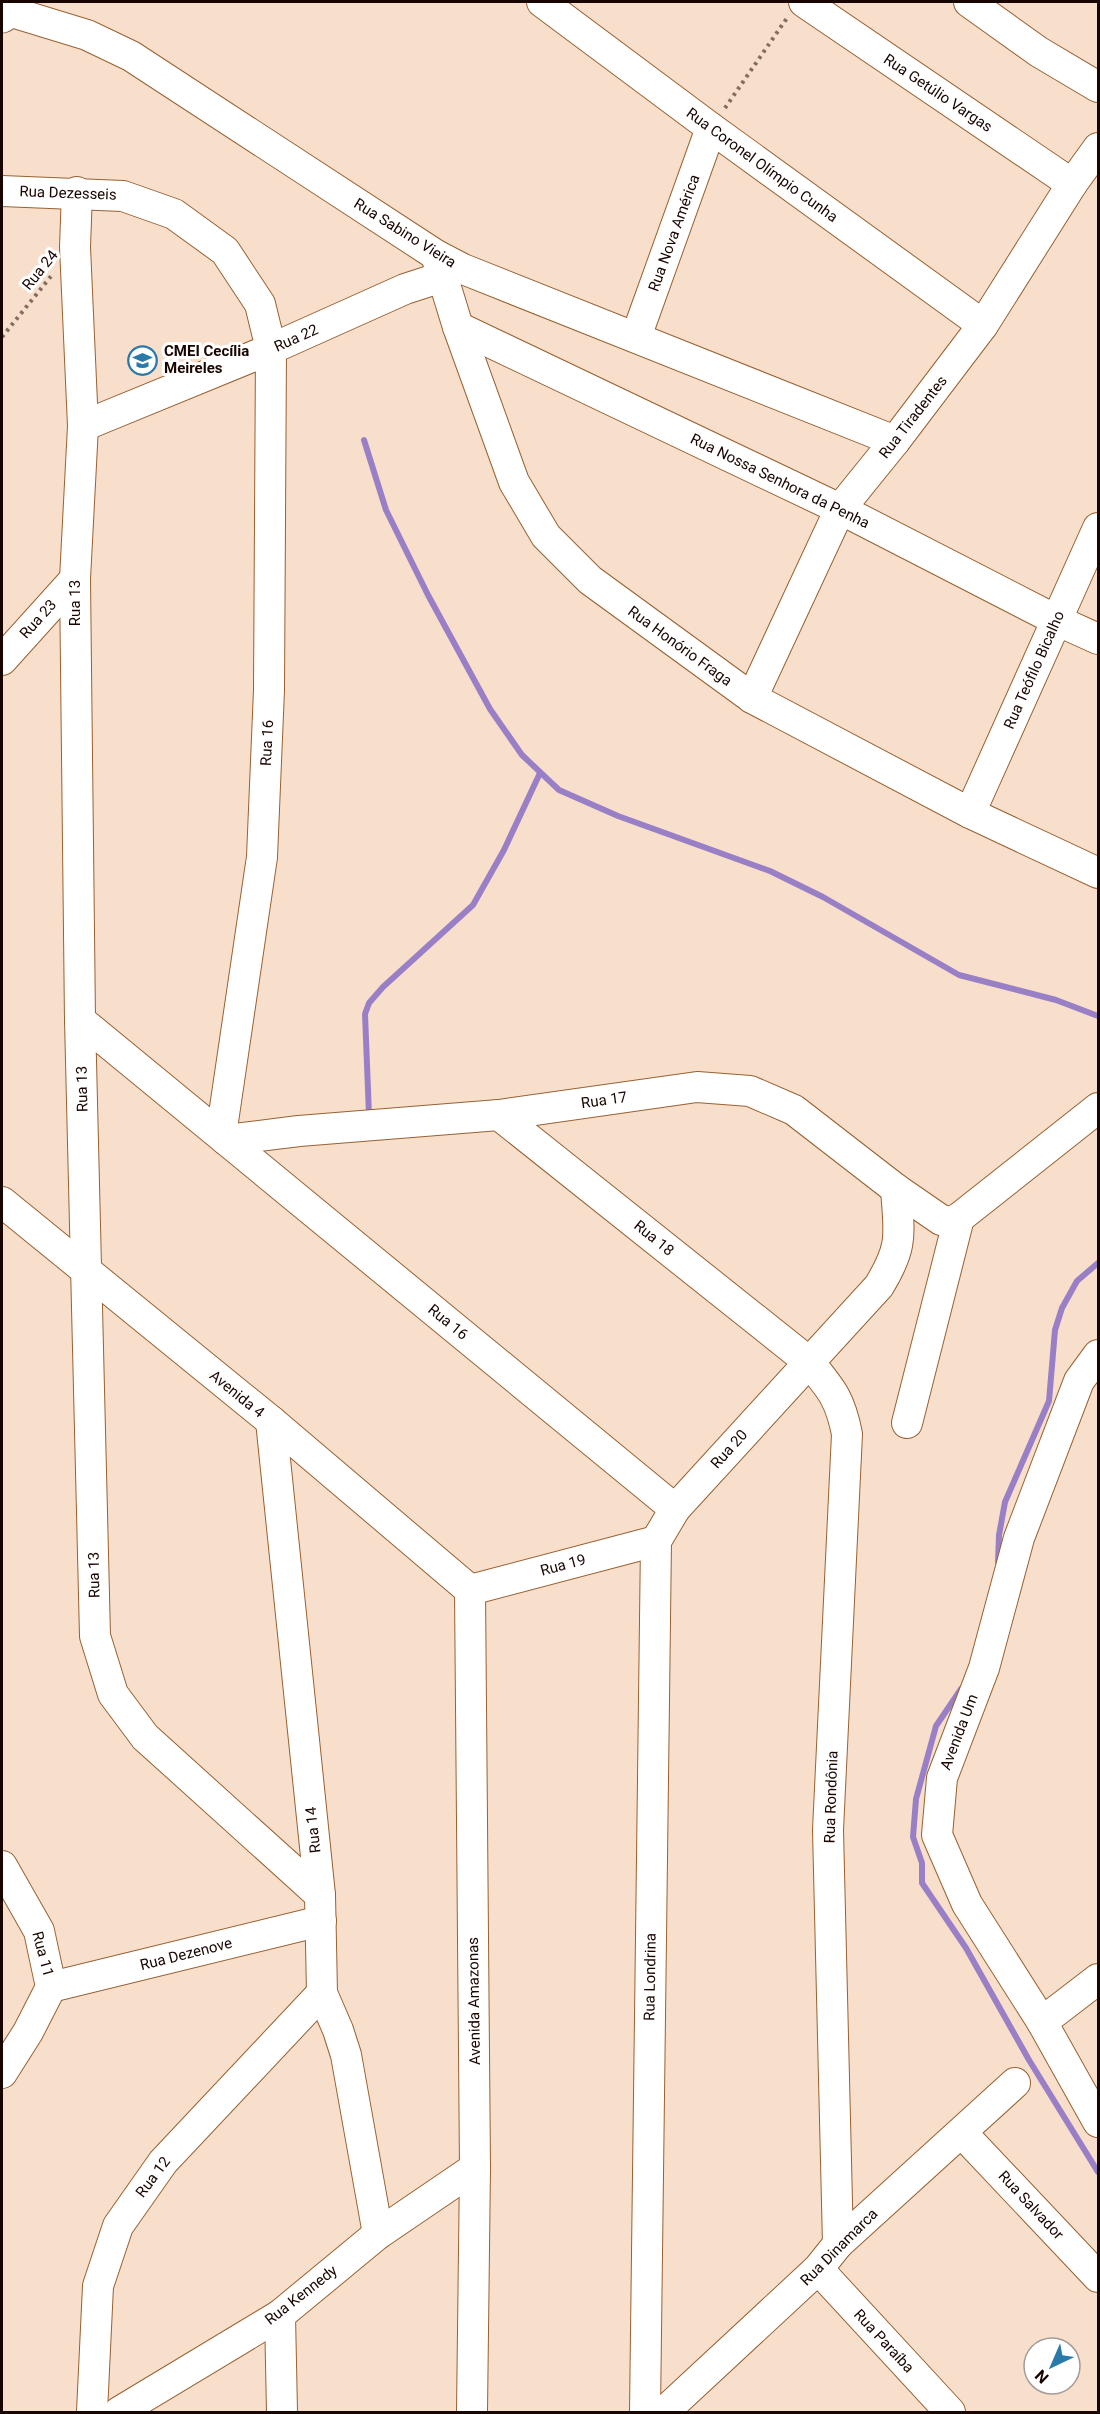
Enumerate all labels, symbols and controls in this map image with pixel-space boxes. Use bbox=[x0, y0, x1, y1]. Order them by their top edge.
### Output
street label: Rua Getúlio Vargas bbox=[880, 50, 996, 136]
street label: Rua Coronel Olímpio Cunha bbox=[683, 104, 841, 226]
street label: Rua Nova América bbox=[644, 172, 704, 294]
street label: Rua Dezesseis bbox=[19, 182, 117, 204]
street label: Rua Sabino Vieira bbox=[351, 194, 459, 272]
street label: Rua 24 bbox=[18, 246, 62, 294]
street label: Rua 22 bbox=[271, 320, 321, 356]
place label: CMEI Cecília Meireles bbox=[164, 342, 249, 377]
school or university icon: CMEI Cecília Meireles bbox=[127, 344, 159, 376]
street label: Rua Tiradentes bbox=[875, 372, 951, 462]
street label: Rua Nossa Senhora da Penha bbox=[688, 430, 872, 532]
street label: Rua 13 bbox=[66, 580, 84, 626]
street label: Rua 23 bbox=[16, 596, 60, 642]
street label: Rua Honório Fraga bbox=[625, 602, 735, 690]
street label: Rua Teófilo Bicalho bbox=[1000, 608, 1068, 732]
street label: Rua 16 bbox=[257, 719, 277, 767]
street label: Rua 13 bbox=[73, 1066, 91, 1112]
street label: Rua 17 bbox=[580, 1088, 628, 1112]
street label: Rua 18 bbox=[630, 1216, 678, 1260]
street label: Rua 16 bbox=[424, 1300, 472, 1344]
street label: Avenida 4 bbox=[206, 1366, 268, 1422]
street label: Rua 20 bbox=[707, 1426, 751, 1472]
street label: Rua 19 bbox=[538, 1550, 588, 1580]
street label: Rua 13 bbox=[85, 1552, 103, 1598]
street label: Avenida Um bbox=[936, 1692, 982, 1772]
street label: Rua Rondônia bbox=[820, 1750, 842, 1844]
street label: Rua 14 bbox=[302, 1805, 324, 1854]
street label: Rua 11 bbox=[28, 1929, 58, 1979]
street label: Rua Londrina bbox=[640, 1933, 660, 2021]
street label: Rua Dezenove bbox=[138, 1934, 234, 1974]
street label: Avenida Amazonas bbox=[464, 1937, 484, 2065]
street label: Rua 12 bbox=[132, 2153, 174, 2201]
street label: Rua Salvador bbox=[995, 2167, 1067, 2243]
street label: Rua Dinamarca bbox=[797, 2205, 881, 2289]
street label: Rua Kennedy bbox=[261, 2261, 341, 2329]
street label: Rua Paraíba bbox=[850, 2306, 918, 2376]
north arrow bbox=[1022, 2336, 1082, 2396]
text: N bbox=[1031, 2366, 1053, 2387]

